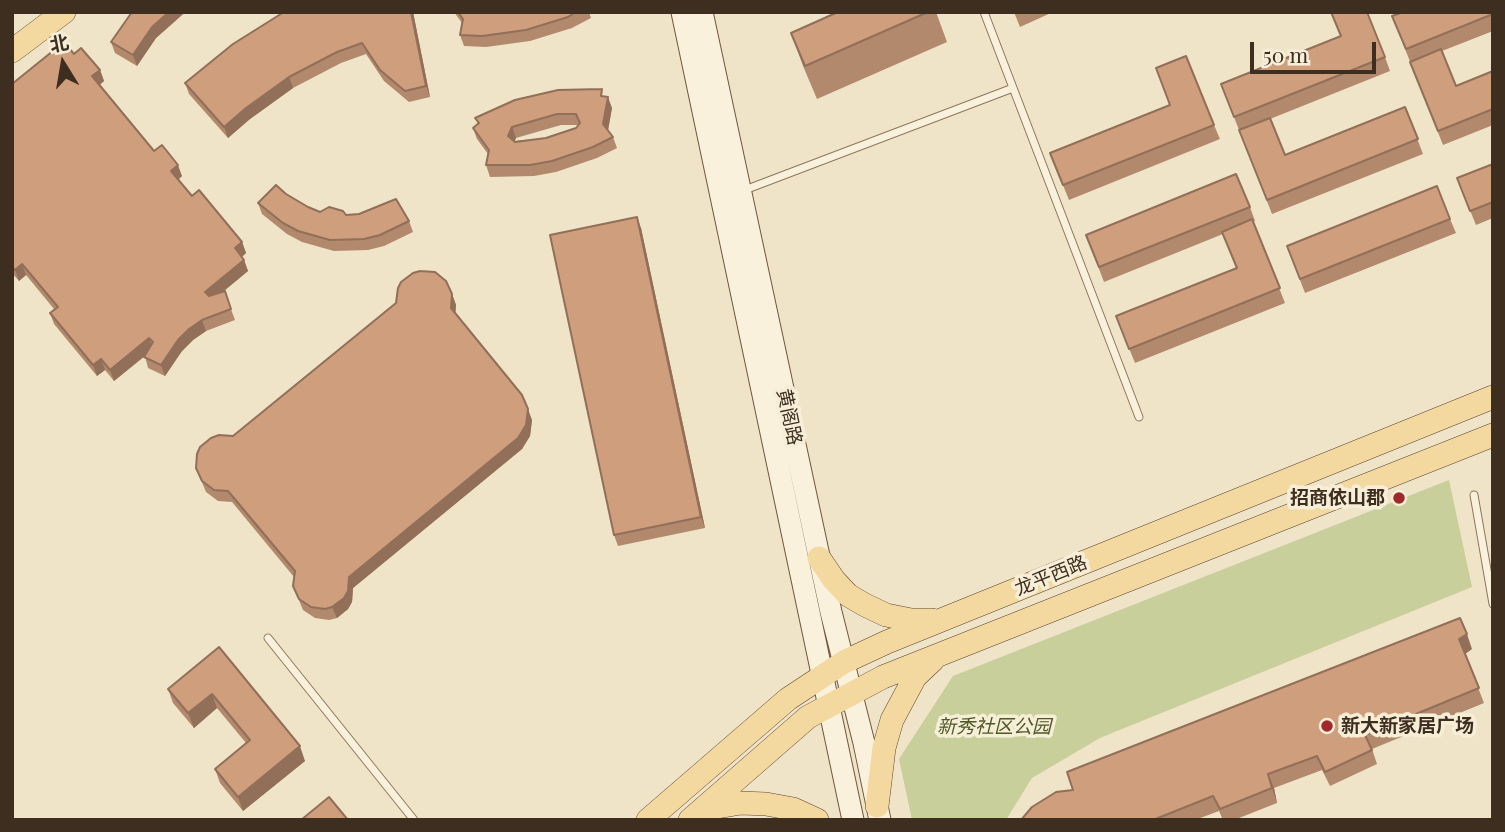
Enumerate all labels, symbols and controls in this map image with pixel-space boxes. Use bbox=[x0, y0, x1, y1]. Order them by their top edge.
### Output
north arrow bbox=[28, 28, 98, 98]
text: 北 bbox=[47, 28, 71, 57]
scale bar bbox=[1253, 28, 1379, 72]
text: 50 m bbox=[1263, 40, 1308, 68]
street label: 黄阁路 bbox=[772, 387, 806, 447]
place label: 招商依山郡 bbox=[1290, 487, 1385, 509]
marker: 招商依山郡 bbox=[1391, 490, 1407, 506]
street label: 龙平西路 bbox=[1011, 551, 1091, 601]
place label: 新大新家居广场 bbox=[1341, 715, 1474, 737]
park label: 新秀社区公园 bbox=[937, 716, 1051, 738]
marker: 新大新家居广场 bbox=[1319, 718, 1335, 734]

